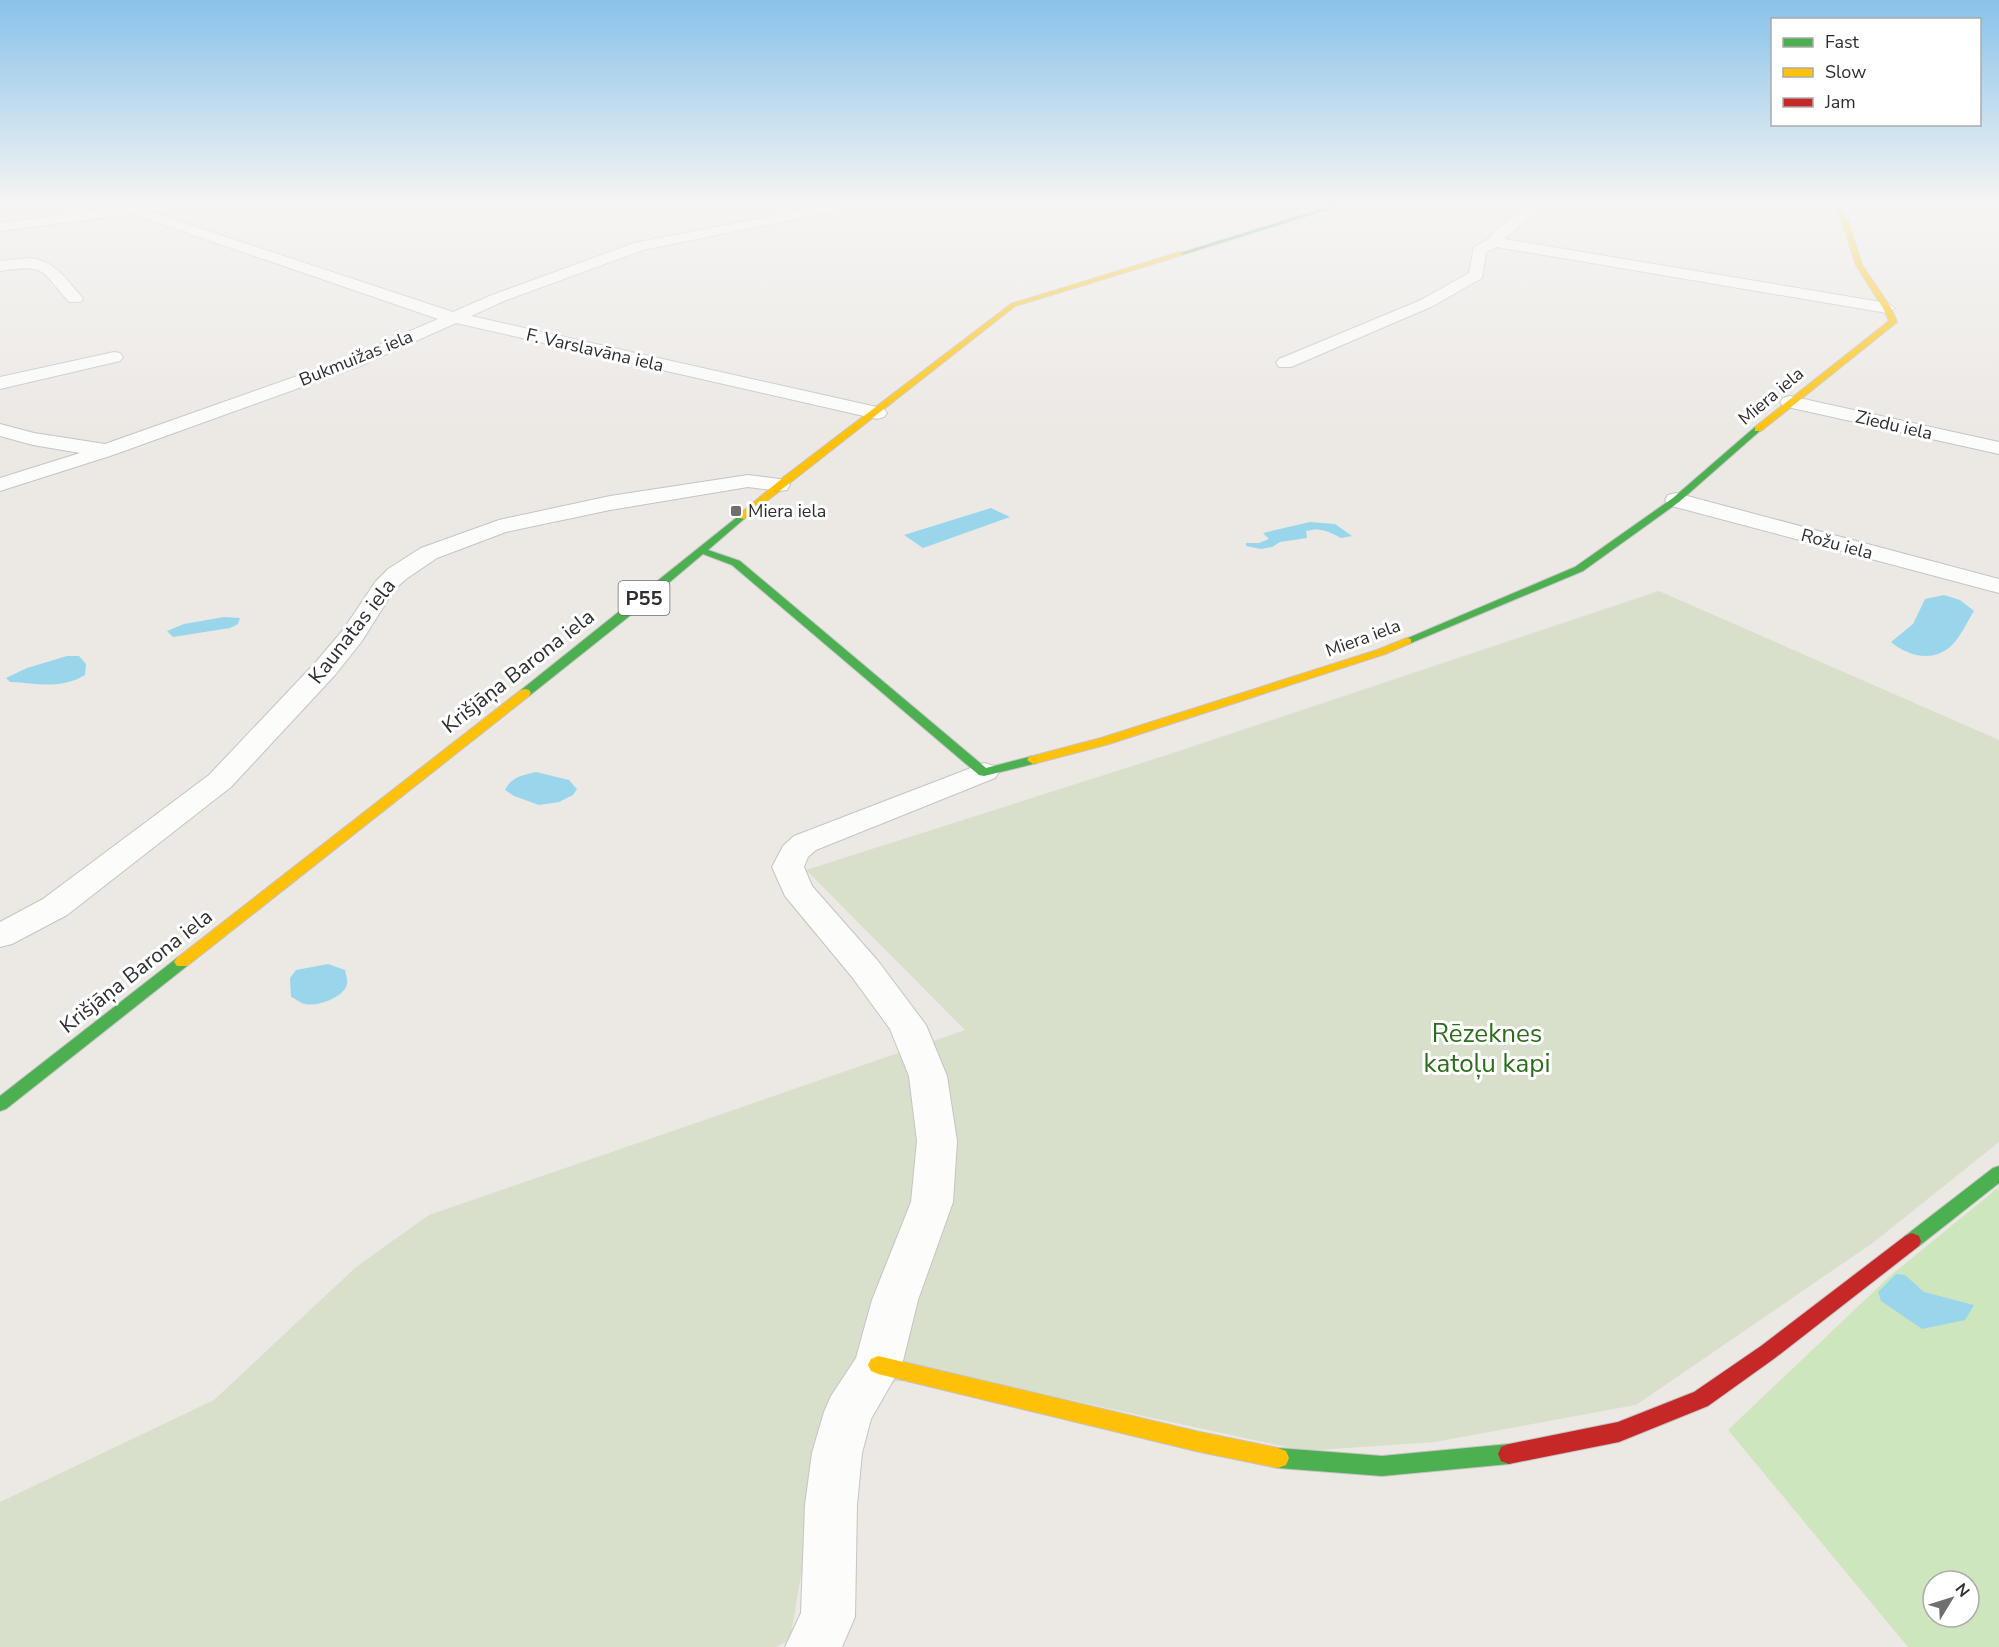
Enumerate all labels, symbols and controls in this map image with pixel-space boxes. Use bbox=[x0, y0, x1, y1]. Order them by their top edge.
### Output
legend bbox=[1771, 18, 1981, 126]
text: Fast bbox=[1825, 30, 1860, 54]
text: Slow bbox=[1825, 60, 1866, 84]
text: Jam bbox=[1824, 90, 1856, 114]
street label: F. Varslavāna iela bbox=[524, 323, 666, 377]
street label: Bukmuižas iela bbox=[296, 324, 416, 392]
street label: Miera iela bbox=[1733, 362, 1809, 430]
street label: Ziedu iela bbox=[1853, 405, 1935, 445]
place label: Miera iela bbox=[748, 499, 826, 523]
marker: Miera iela bbox=[729, 504, 743, 518]
street label: Rožu iela bbox=[1798, 523, 1876, 565]
street label: Kaunatas iela bbox=[302, 573, 402, 689]
road number: P55 bbox=[618, 581, 670, 615]
street label: Krišjāņa Barona iela bbox=[436, 603, 600, 739]
street label: Miera iela bbox=[1322, 613, 1404, 663]
street label: Krišjāņa Barona iela bbox=[54, 903, 218, 1039]
park label: Rēzeknes katoļu kapi bbox=[1424, 1016, 1550, 1081]
north arrow bbox=[1921, 1569, 1981, 1629]
text: N bbox=[1950, 1579, 1974, 1602]

